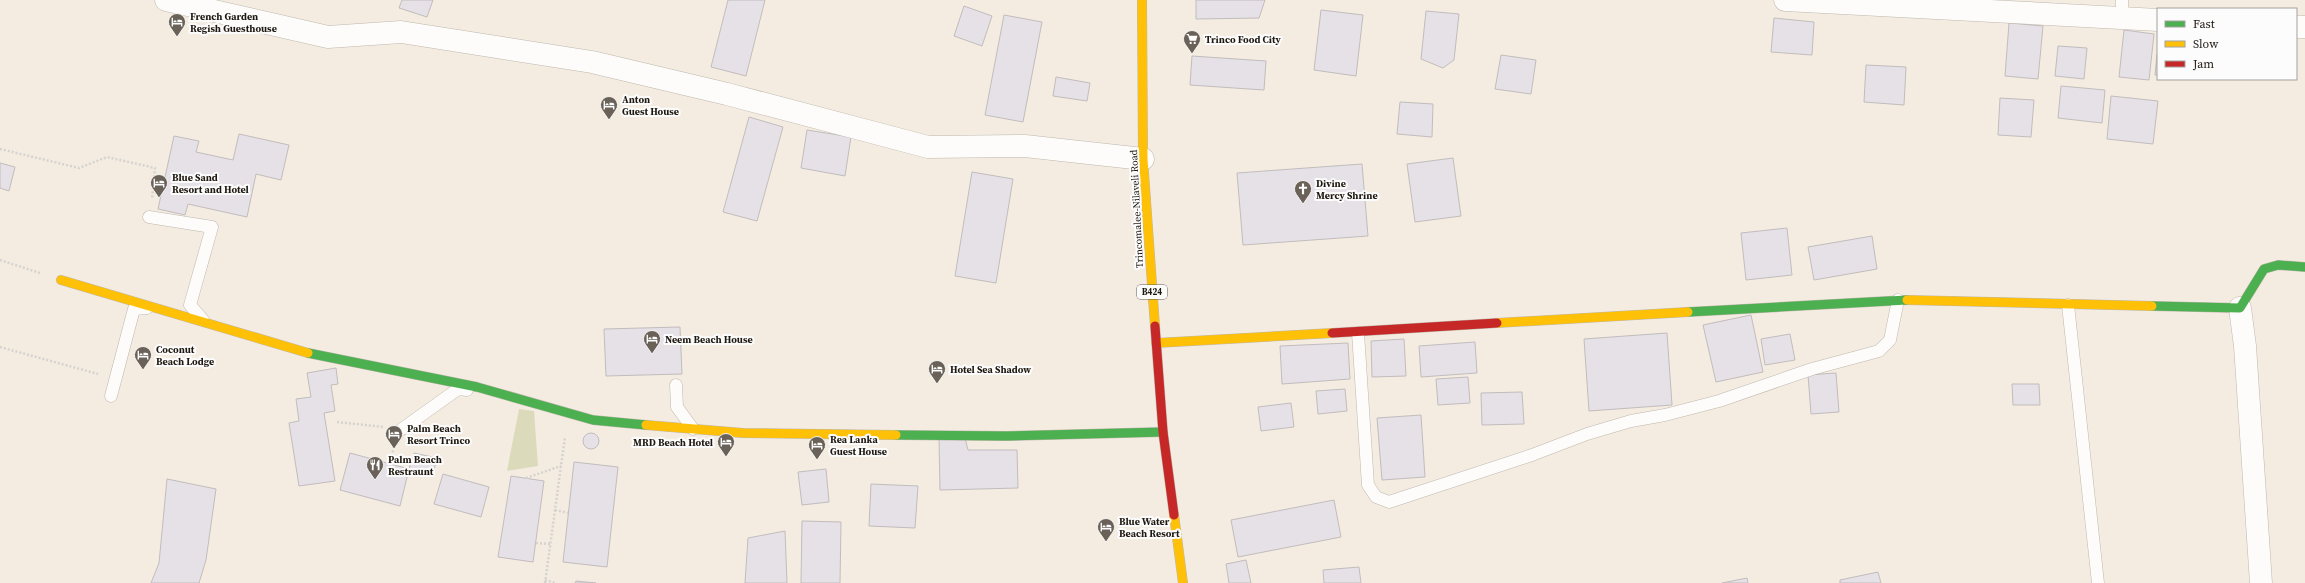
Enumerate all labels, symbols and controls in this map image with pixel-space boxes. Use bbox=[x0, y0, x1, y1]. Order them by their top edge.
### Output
legend bbox=[2157, 8, 2297, 80]
place label: French Garden Regish Guesthouse bbox=[190, 10, 277, 35]
hotel icon: French Garden Regish Guesthouse bbox=[167, 12, 187, 37]
text: Fast bbox=[2193, 16, 2215, 32]
supermarket icon: Trinco Food City bbox=[1182, 29, 1202, 54]
place label: Trinco Food City bbox=[1205, 33, 1282, 46]
text: Slow bbox=[2193, 36, 2219, 52]
text: Jam bbox=[2192, 56, 2214, 72]
place label: Anton Guest House bbox=[622, 93, 679, 118]
hotel icon: Anton Guest House bbox=[599, 95, 619, 120]
street label: Trincomalee-Nilaveli Road bbox=[1127, 149, 1146, 269]
place label: Blue Sand Resort and Hotel bbox=[172, 171, 249, 196]
hotel icon: Blue Sand Resort and Hotel bbox=[149, 173, 169, 198]
place label: Divine Mercy Shrine bbox=[1316, 177, 1378, 202]
church icon: Divine Mercy Shrine bbox=[1293, 179, 1313, 204]
road number: B424 bbox=[1137, 285, 1167, 299]
hotel icon: Neem Beach House bbox=[642, 329, 662, 354]
place label: Neem Beach House bbox=[665, 333, 753, 346]
place label: Coconut Beach Lodge bbox=[156, 343, 214, 368]
hotel icon: Coconut Beach Lodge bbox=[133, 345, 153, 370]
hotel icon: Hotel Sea Shadow bbox=[927, 359, 947, 384]
place label: Hotel Sea Shadow bbox=[950, 363, 1031, 376]
place label: Palm Beach Resort Trinco bbox=[407, 422, 470, 447]
hotel icon: Palm Beach Resort Trinco bbox=[384, 424, 404, 449]
hotel icon: MRD Beach Hotel bbox=[716, 432, 736, 457]
place label: Rea Lanka Guest House bbox=[830, 433, 887, 458]
hotel icon: Rea Lanka Guest House bbox=[807, 435, 827, 460]
place label: MRD Beach Hotel bbox=[633, 436, 713, 449]
place label: Palm Beach Restraunt bbox=[388, 453, 442, 478]
restaurant icon: Palm Beach Restraunt bbox=[365, 455, 385, 480]
place label: Blue Water Beach Resort bbox=[1119, 515, 1180, 540]
hotel icon: Blue Water Beach Resort bbox=[1096, 517, 1116, 542]

